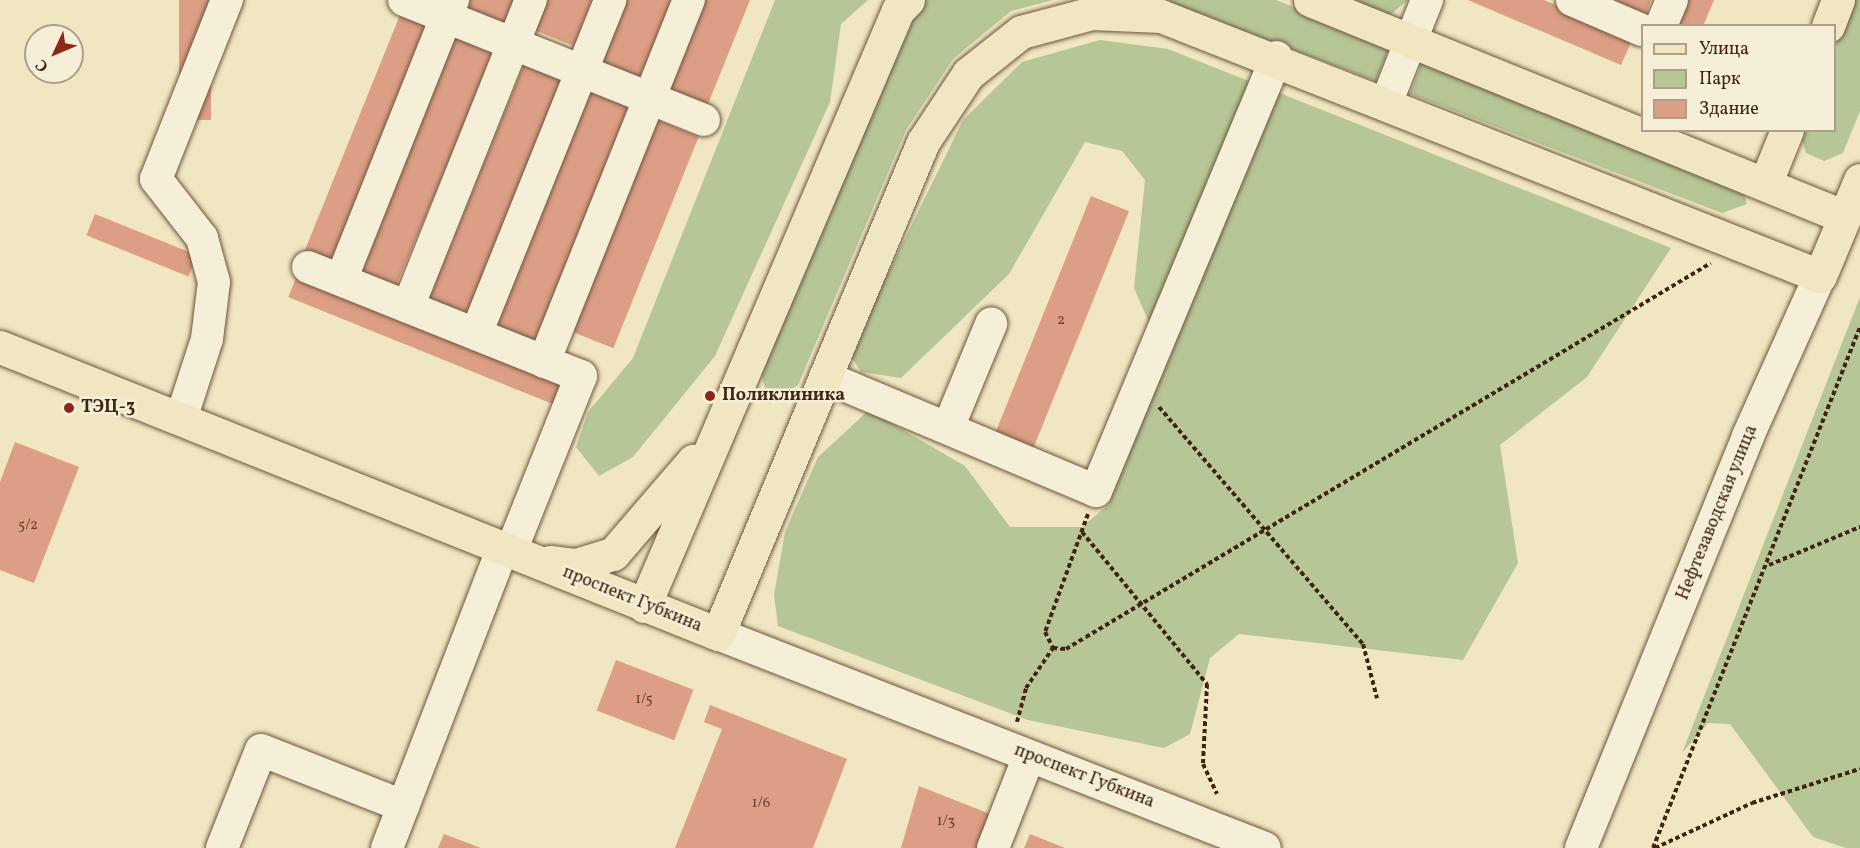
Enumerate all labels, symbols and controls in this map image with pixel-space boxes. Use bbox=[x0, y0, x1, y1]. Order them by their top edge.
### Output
north arrow bbox=[24, 24, 84, 84]
legend bbox=[1641, 24, 1836, 132]
text: Улица bbox=[1699, 37, 1749, 62]
text: С bbox=[31, 54, 54, 76]
text: Парк bbox=[1699, 67, 1741, 92]
text: Здание bbox=[1699, 97, 1759, 122]
house number: 2 bbox=[1057, 312, 1065, 330]
place label: Поликлиника bbox=[722, 385, 845, 407]
marker: Поликлиника bbox=[703, 389, 717, 403]
place label: ТЭЦ-3 bbox=[81, 397, 135, 419]
marker: ТЭЦ-3 bbox=[62, 401, 76, 415]
street label: Нефтезаводская улица bbox=[1673, 422, 1763, 604]
house number: 5/2 bbox=[18, 517, 38, 535]
street label: проспект Губкина bbox=[559, 562, 705, 638]
house number: 1/5 bbox=[635, 691, 653, 709]
street label: проспект Губкина bbox=[1011, 740, 1157, 814]
house number: 1/6 bbox=[752, 795, 770, 813]
house number: 1/3 bbox=[937, 813, 955, 831]

